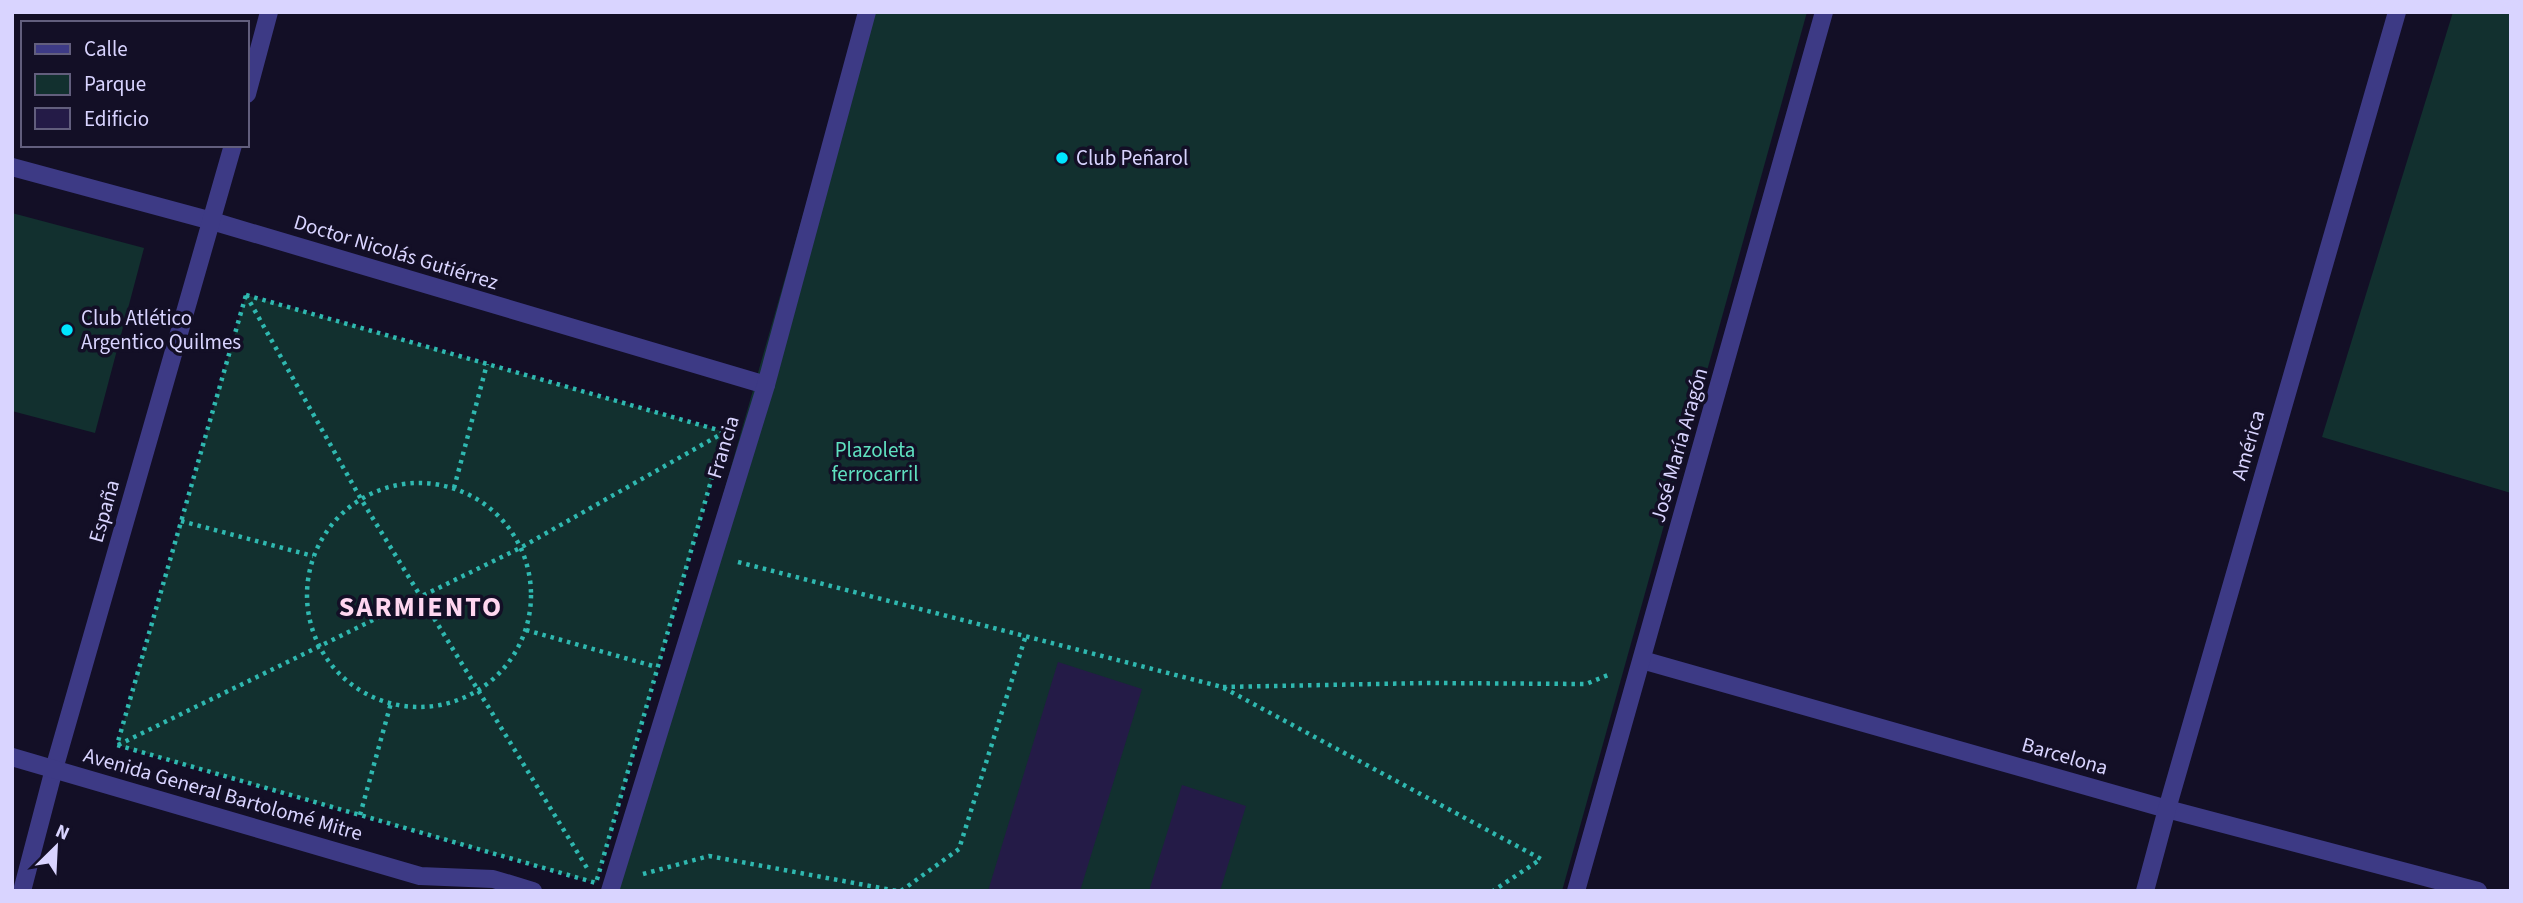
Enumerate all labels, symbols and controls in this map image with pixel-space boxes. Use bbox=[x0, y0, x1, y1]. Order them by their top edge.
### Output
legend bbox=[21, 21, 248, 147]
text: Calle bbox=[84, 34, 128, 64]
text: Parque bbox=[84, 69, 146, 99]
text: Edificio bbox=[84, 104, 149, 134]
place label: Club Peñarol bbox=[1076, 143, 1188, 173]
marker: Club Peñarol bbox=[1054, 150, 1070, 166]
street label: Doctor Nicolás Gutiérrez bbox=[290, 207, 502, 297]
place label: Club Atlético Argentico Quilmes bbox=[81, 303, 241, 357]
marker: Club Atlético Argentico Quilmes bbox=[59, 322, 75, 338]
street label: José María Aragón bbox=[1643, 364, 1715, 526]
street label: América bbox=[2224, 406, 2272, 484]
street label: Francia bbox=[699, 412, 747, 482]
park label: Plazoleta ferrocarril bbox=[831, 435, 919, 489]
street label: España bbox=[81, 476, 127, 546]
district label: SARMIENTO bbox=[339, 587, 503, 627]
street label: Barcelona bbox=[2018, 729, 2112, 783]
street label: Avenida General Bartolomé Mitre bbox=[80, 740, 366, 848]
north arrow bbox=[21, 812, 91, 882]
text: N bbox=[51, 818, 74, 848]

